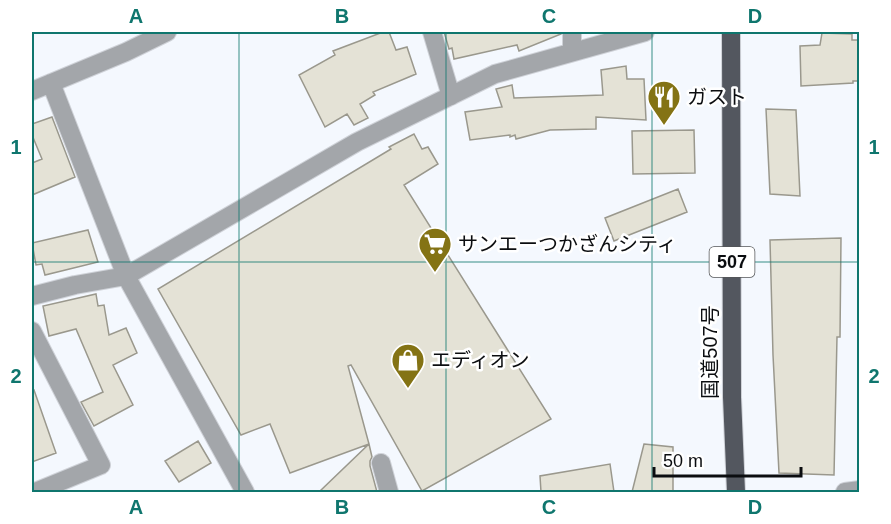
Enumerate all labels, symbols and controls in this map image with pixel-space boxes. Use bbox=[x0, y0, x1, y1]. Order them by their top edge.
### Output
text: A bbox=[129, 5, 143, 27]
text: B bbox=[335, 5, 349, 27]
text: C bbox=[542, 5, 556, 27]
text: D bbox=[748, 5, 762, 27]
restaurant icon: ガスト bbox=[646, 79, 682, 126]
place label: ガスト bbox=[687, 86, 747, 108]
text: 1 bbox=[10, 136, 22, 158]
text: 1 bbox=[868, 136, 880, 158]
supermarket icon: サンエーつかざんシティ bbox=[417, 226, 453, 273]
place label: サンエーつかざんシティ bbox=[458, 233, 677, 255]
road number: 507 bbox=[710, 247, 754, 277]
street label: 国道507号 bbox=[699, 305, 721, 399]
shop icon: エディオン bbox=[390, 342, 426, 389]
place label: エディオン bbox=[431, 349, 530, 371]
text: 2 bbox=[10, 365, 22, 387]
text: 2 bbox=[868, 365, 880, 387]
scale bar bbox=[654, 440, 801, 478]
text: 50 m bbox=[663, 451, 703, 471]
text: A bbox=[129, 496, 143, 518]
text: B bbox=[335, 496, 349, 518]
text: C bbox=[542, 496, 556, 518]
text: D bbox=[748, 496, 762, 518]

